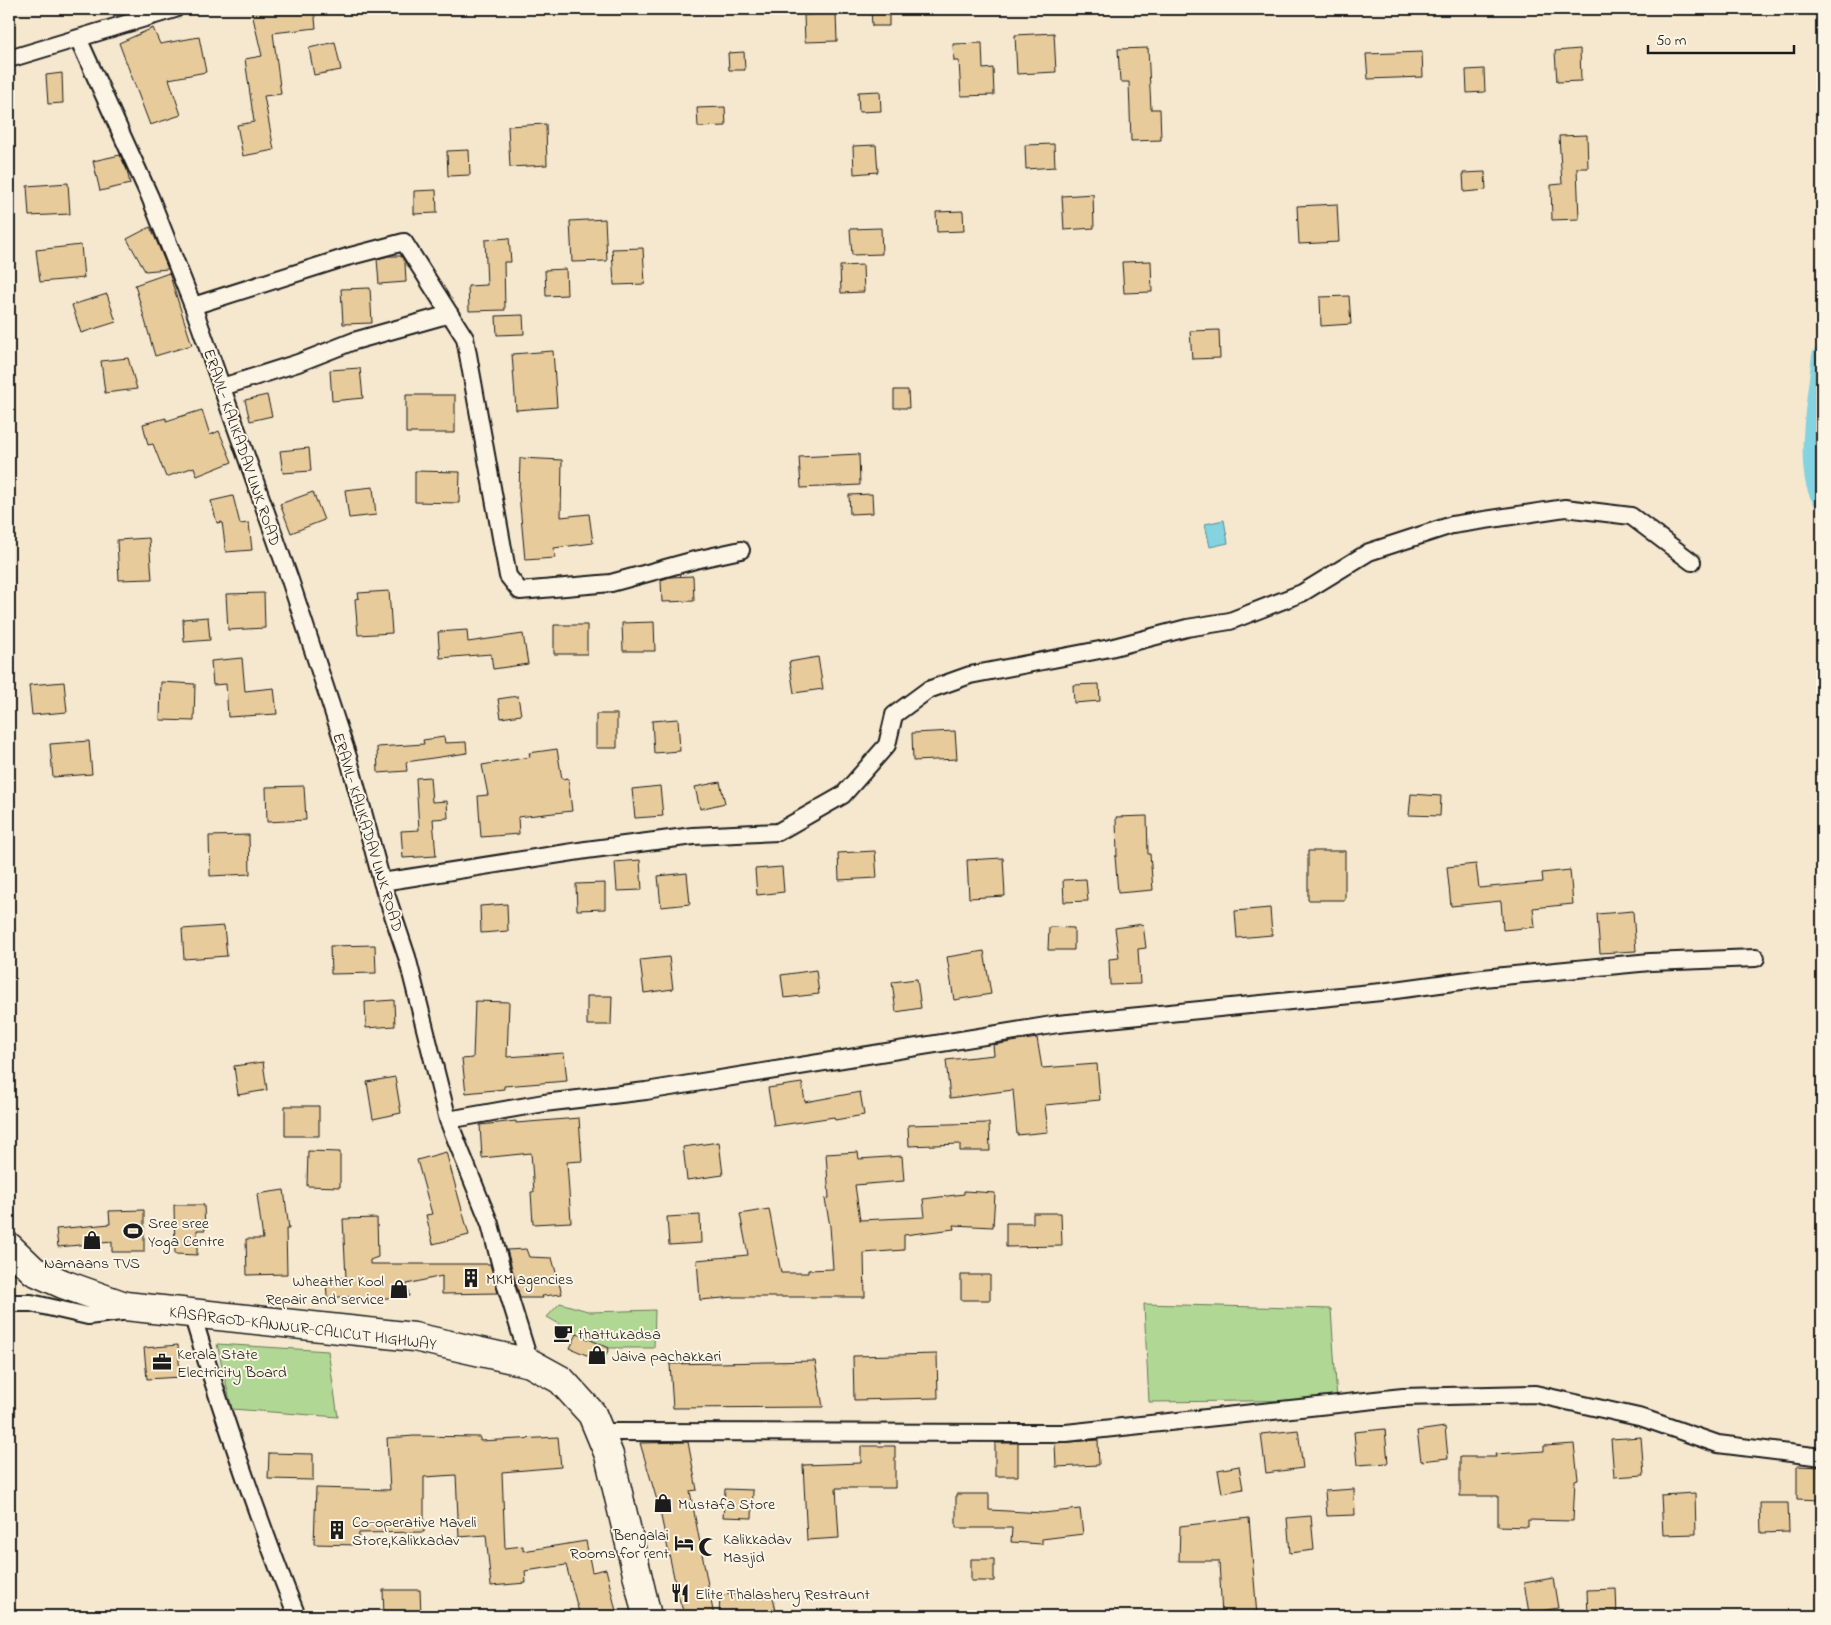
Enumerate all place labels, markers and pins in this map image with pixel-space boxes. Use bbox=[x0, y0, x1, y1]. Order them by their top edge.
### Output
place label: Sree sree Yoga Centre bbox=[148, 1212, 225, 1254]
sports icon: Sree sree Yoga Centre bbox=[122, 1220, 144, 1242]
shop icon: Namaans TVS bbox=[81, 1229, 103, 1251]
place label: Namaans TVS bbox=[44, 1252, 140, 1276]
building icon: MKM agencies bbox=[460, 1267, 482, 1289]
place label: MKM agencies bbox=[486, 1268, 573, 1292]
place label: Wheather Kool Repair and service bbox=[266, 1270, 385, 1312]
shop icon: Wheather Kool Repair and service bbox=[388, 1278, 410, 1300]
cafe icon: thattukadsa bbox=[552, 1322, 574, 1344]
place label: thattukadsa bbox=[578, 1323, 661, 1347]
place label: Kerala State Electricity Board bbox=[177, 1343, 287, 1385]
shop icon: Jaiva pachakkari bbox=[586, 1344, 608, 1366]
place label: Jaiva pachakkari bbox=[612, 1345, 721, 1369]
office icon: Kerala State Electricity Board bbox=[151, 1351, 173, 1373]
shop icon: Mustafa Store bbox=[652, 1492, 674, 1514]
place label: Mustafa Store bbox=[678, 1493, 776, 1517]
place label: Co-operative Maveli Store,Kalikkadav bbox=[352, 1511, 477, 1553]
building icon: Co-operative Maveli Store,Kalikkadav bbox=[326, 1519, 348, 1541]
place label: Bengalai Rooms for rent bbox=[570, 1524, 670, 1566]
place label: Kalikkadav Masjid bbox=[723, 1528, 792, 1570]
hotel icon: Bengalai Rooms for rent bbox=[673, 1532, 695, 1554]
mosque icon: Kalikkadav Masjid bbox=[697, 1536, 719, 1558]
restaurant icon: Elite Thalashery Restraunt bbox=[669, 1582, 691, 1604]
place label: Elite Thalashery Restraunt bbox=[695, 1583, 870, 1607]

